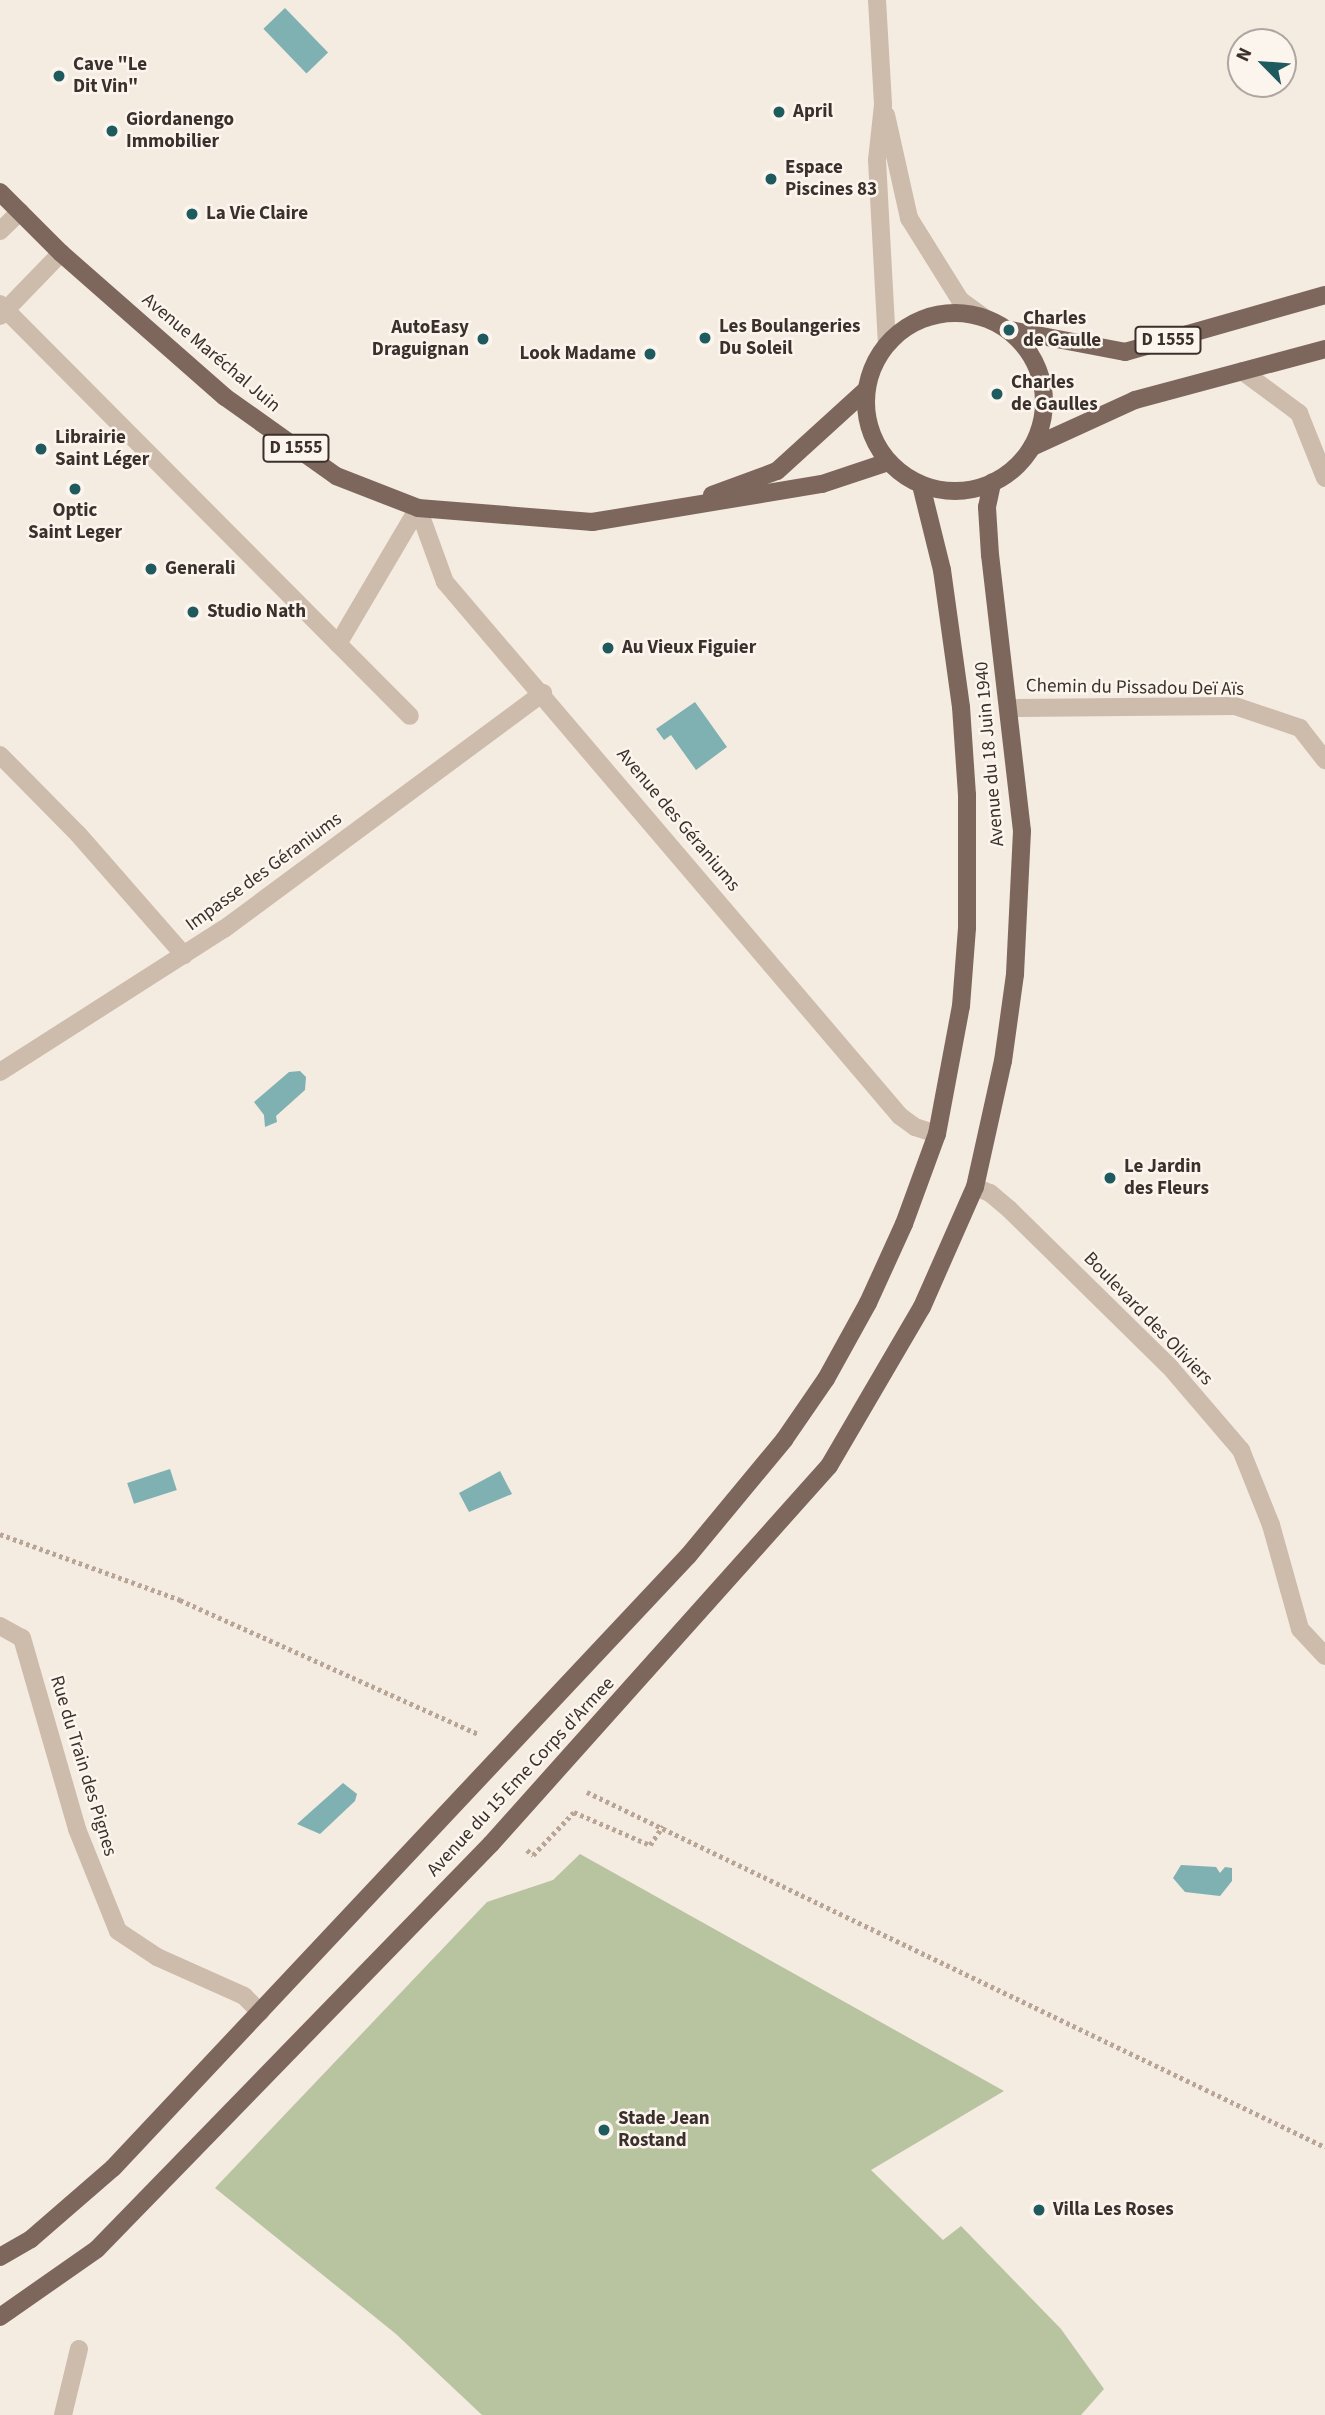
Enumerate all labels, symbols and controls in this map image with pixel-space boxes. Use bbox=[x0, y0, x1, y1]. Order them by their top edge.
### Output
north arrow bbox=[1227, 28, 1297, 98]
text: N bbox=[1229, 43, 1259, 66]
place label: Cave "Le Dit Vin" bbox=[73, 54, 147, 98]
marker: Cave "Le Dit Vin" bbox=[51, 68, 67, 84]
place label: April bbox=[793, 101, 833, 123]
marker: April bbox=[771, 104, 787, 120]
place label: Giordanengo Immobilier bbox=[126, 109, 234, 153]
marker: Giordanengo Immobilier bbox=[104, 123, 120, 139]
place label: Espace Piscines 83 bbox=[785, 157, 877, 201]
marker: Espace Piscines 83 bbox=[763, 171, 779, 187]
place label: La Vie Claire bbox=[206, 203, 308, 225]
marker: La Vie Claire bbox=[184, 206, 200, 222]
street label: Avenue Maréchal Juin bbox=[137, 289, 285, 417]
place label: Charles de Gaulle bbox=[1023, 308, 1101, 352]
place label: Les Boulangeries Du Soleil bbox=[719, 316, 860, 360]
place label: AutoEasy Draguignan bbox=[372, 317, 469, 361]
marker: Charles de Gaulle bbox=[1001, 322, 1017, 338]
road number: D 1555 bbox=[1133, 326, 1203, 354]
marker: Les Boulangeries Du Soleil bbox=[697, 330, 713, 346]
marker: AutoEasy Draguignan bbox=[475, 331, 491, 347]
place label: Look Madame bbox=[520, 343, 636, 365]
marker: Look Madame bbox=[642, 346, 658, 362]
place label: Charles de Gaulles bbox=[1011, 372, 1098, 416]
marker: Charles de Gaulles bbox=[989, 386, 1005, 402]
place label: Librairie Saint Léger bbox=[55, 427, 149, 471]
road number: D 1555 bbox=[261, 434, 331, 462]
marker: Librairie Saint Léger bbox=[33, 441, 49, 457]
marker: Optic Saint Leger bbox=[67, 481, 83, 497]
place label: Optic Saint Leger bbox=[28, 500, 122, 544]
place label: Generali bbox=[165, 558, 235, 580]
marker: Generali bbox=[143, 561, 159, 577]
place label: Studio Nath bbox=[207, 601, 306, 623]
marker: Studio Nath bbox=[185, 604, 201, 620]
place label: Au Vieux Figuier bbox=[622, 637, 756, 659]
marker: Au Vieux Figuier bbox=[600, 640, 616, 656]
street label: Avenue du 18 Juin 1940 bbox=[971, 660, 1009, 848]
street label: Chemin du Pissadou Deï Aïs bbox=[1026, 675, 1244, 701]
street label: Avenue des Géraniums bbox=[611, 744, 745, 896]
street label: Impasse des Géraniums bbox=[181, 808, 347, 936]
place label: Le Jardin des Fleurs bbox=[1124, 1156, 1209, 1200]
marker: Le Jardin des Fleurs bbox=[1102, 1170, 1118, 1186]
street label: Boulevard des Oliviers bbox=[1079, 1248, 1217, 1390]
street label: Rue du Train des Pignes bbox=[45, 1673, 121, 1859]
street label: Avenue du 15 Eme Corps d'Armee bbox=[422, 1673, 620, 1881]
place label: Stade Jean Rostand bbox=[618, 2108, 710, 2152]
marker: Stade Jean Rostand bbox=[596, 2122, 612, 2138]
place label: Villa Les Roses bbox=[1053, 2199, 1174, 2221]
marker: Villa Les Roses bbox=[1031, 2202, 1047, 2218]

